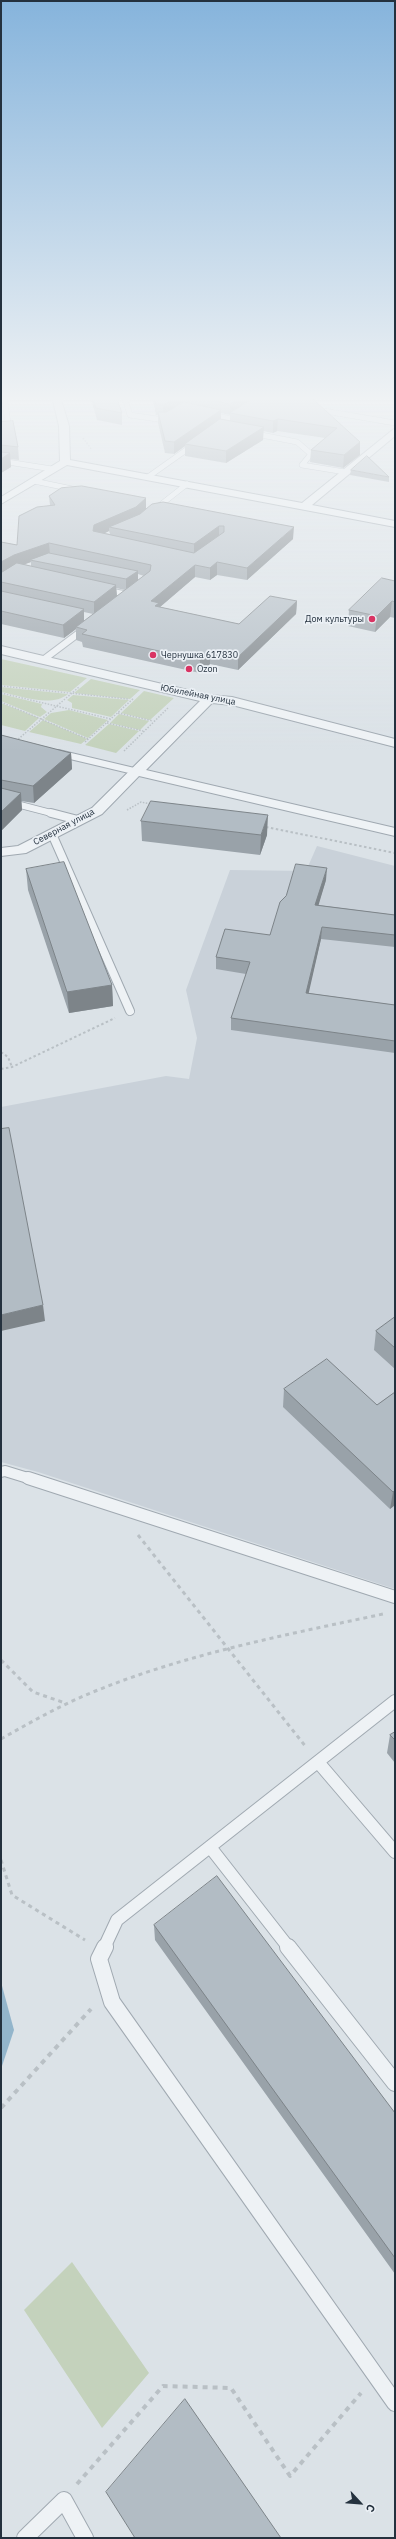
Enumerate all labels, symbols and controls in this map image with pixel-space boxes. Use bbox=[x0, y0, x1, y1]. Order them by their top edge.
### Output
place label: Дом культуры bbox=[305, 614, 364, 624]
marker: Дом культуры bbox=[367, 614, 377, 624]
marker: Чернушка 617830 bbox=[148, 650, 158, 660]
place label: Чернушка 617830 bbox=[161, 650, 238, 660]
marker: Ozon bbox=[184, 664, 194, 674]
place label: Ozon bbox=[197, 664, 218, 674]
street label: Юбилейная улица bbox=[160, 682, 236, 708]
street label: Северная улица bbox=[32, 806, 96, 848]
north arrow bbox=[340, 2483, 380, 2523]
text: С bbox=[363, 2502, 379, 2515]

